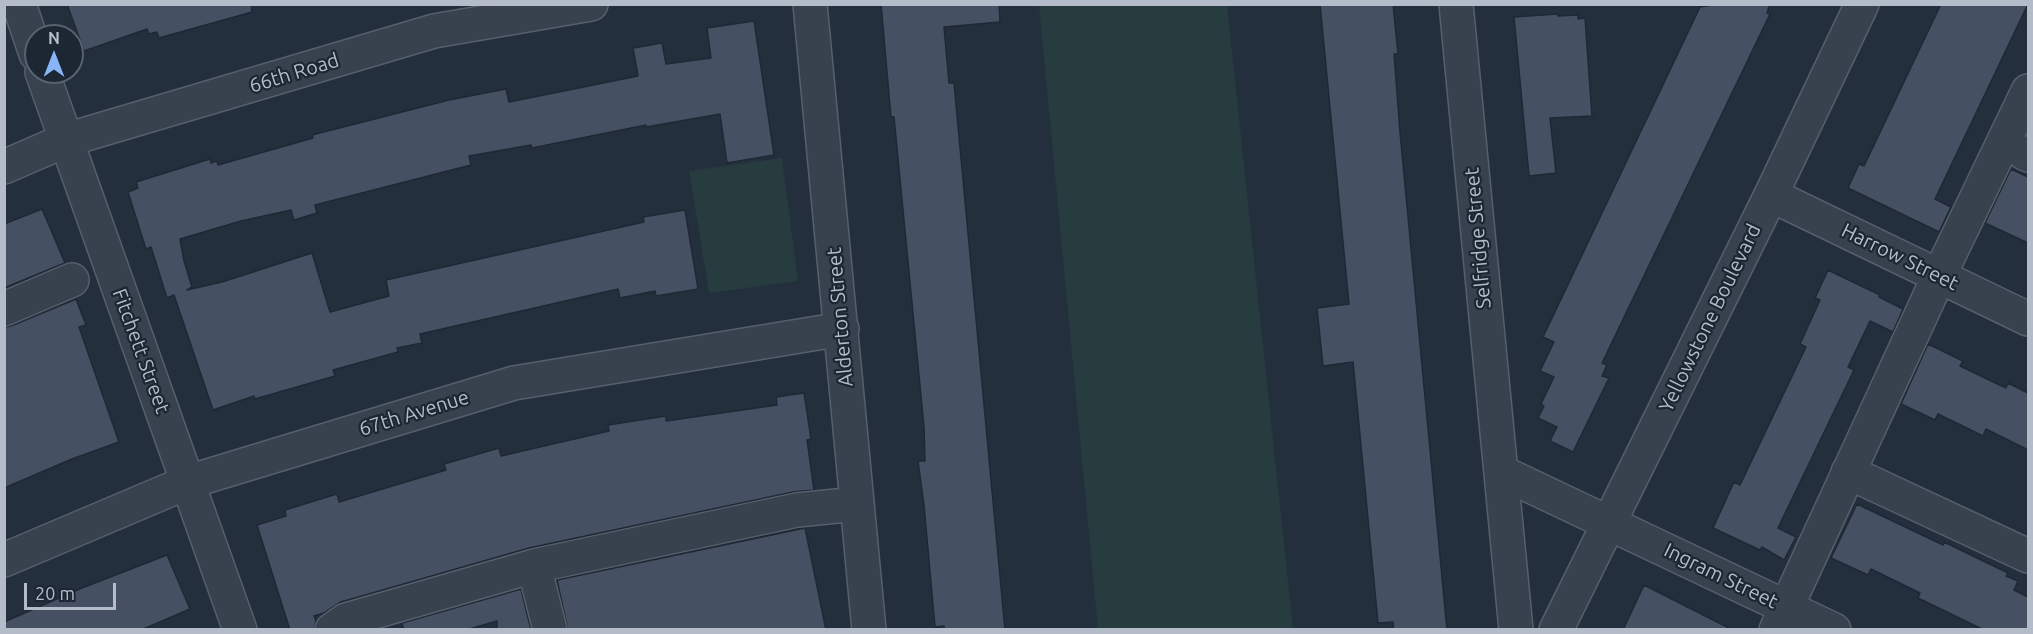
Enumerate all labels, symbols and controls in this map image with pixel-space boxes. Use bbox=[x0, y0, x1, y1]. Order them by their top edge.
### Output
north arrow bbox=[24, 24, 84, 84]
text: N bbox=[48, 29, 60, 47]
street label: 66th Road bbox=[246, 48, 342, 98]
street label: Selfridge Street bbox=[1460, 166, 1496, 310]
street label: Harrow Street bbox=[1838, 218, 1962, 296]
street label: Yellowstone Boulevard bbox=[1654, 220, 1766, 416]
street label: Alderton Street bbox=[822, 246, 858, 388]
street label: Fitchett Street bbox=[107, 285, 175, 417]
street label: 67th Avenue bbox=[356, 385, 472, 441]
street label: Ingram Street bbox=[1660, 538, 1782, 614]
scale bar bbox=[27, 571, 118, 609]
text: 20 m bbox=[35, 583, 75, 603]

